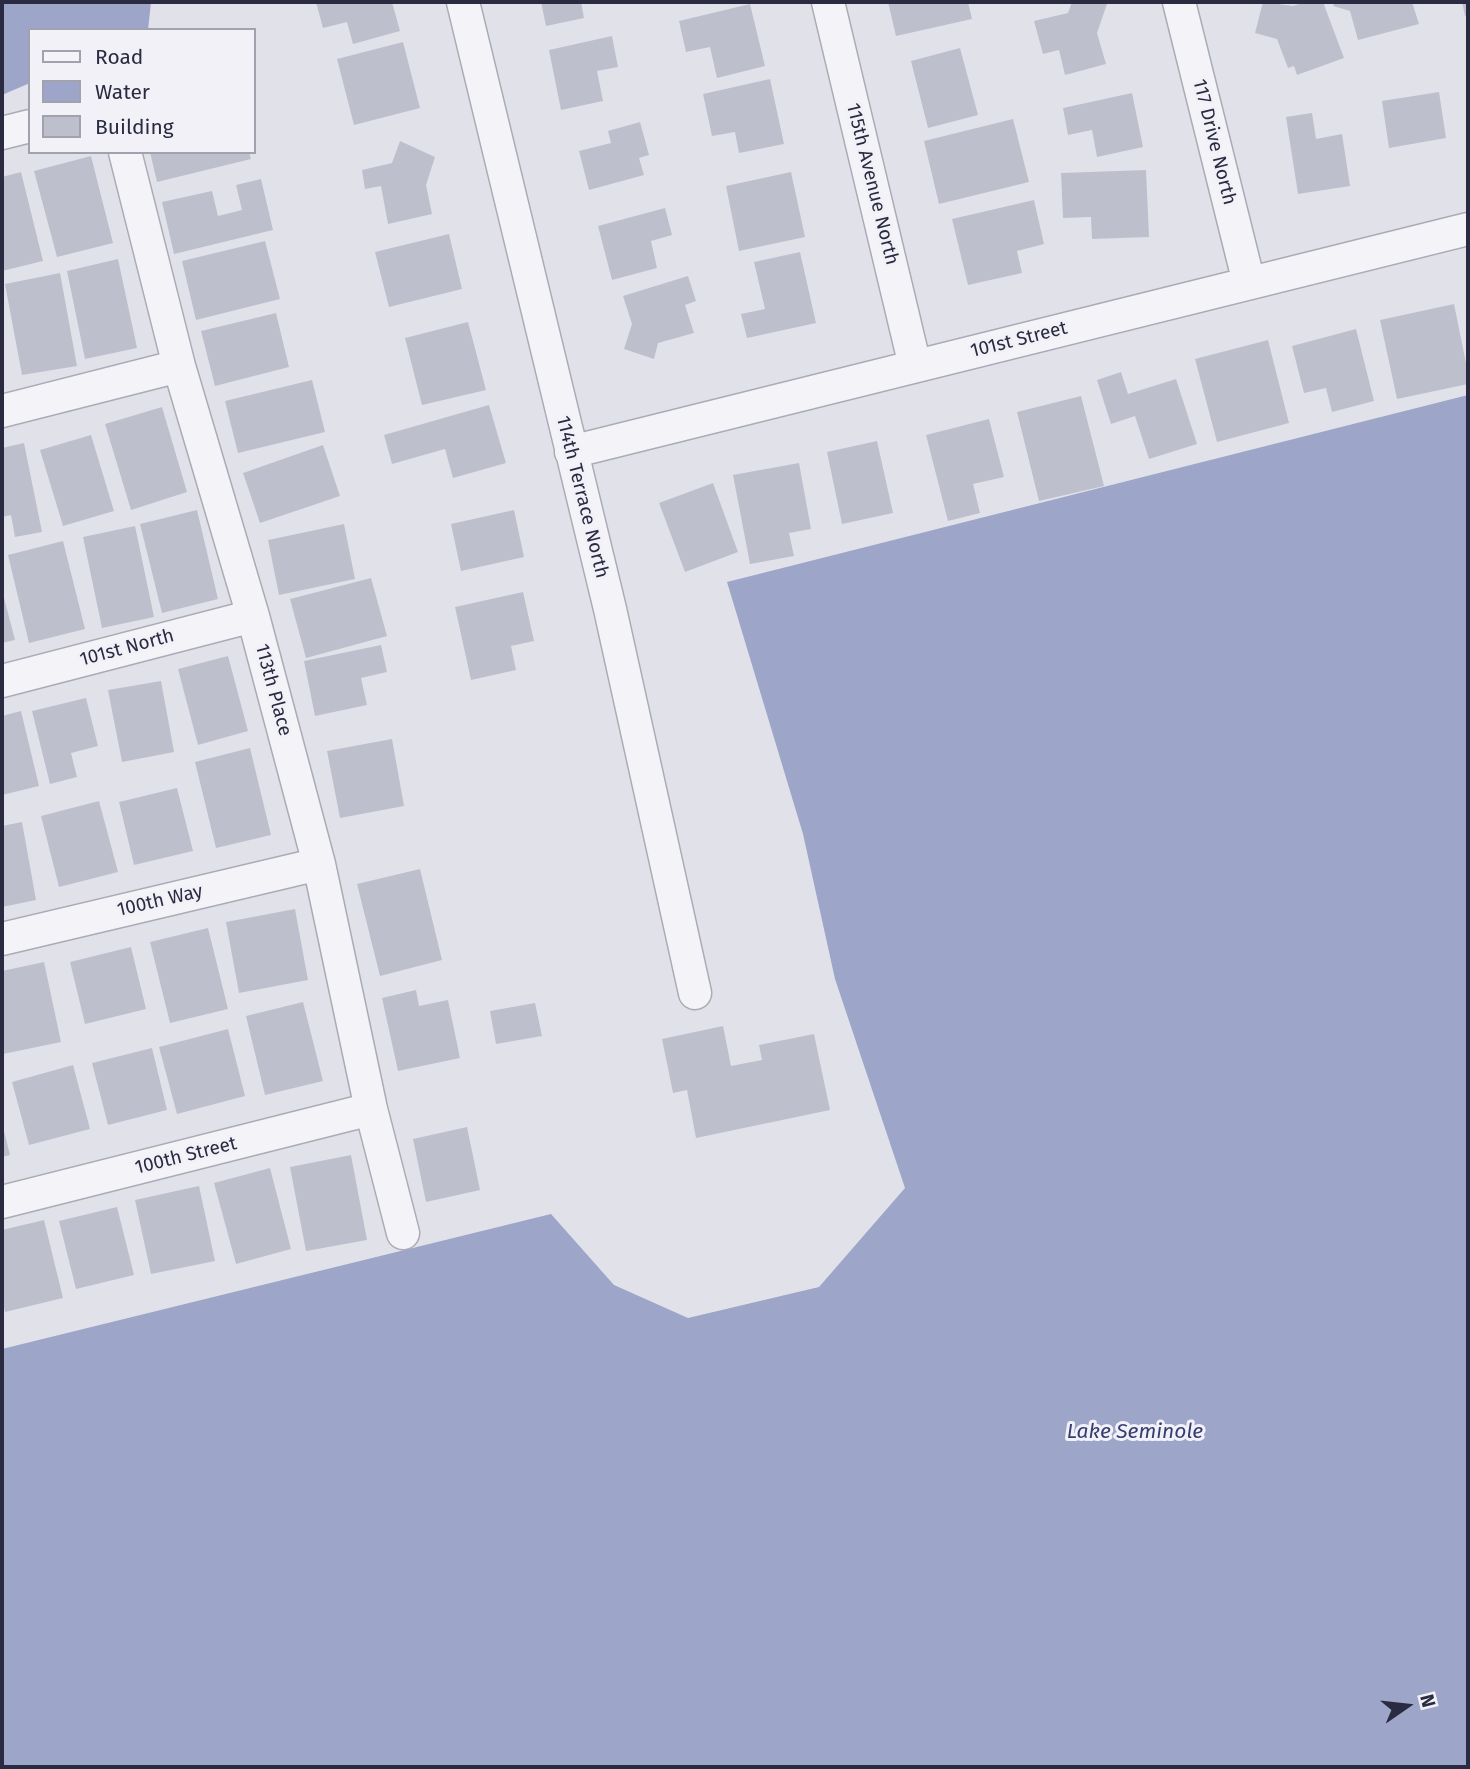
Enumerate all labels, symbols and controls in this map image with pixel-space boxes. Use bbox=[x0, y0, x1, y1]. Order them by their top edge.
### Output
legend bbox=[28, 28, 256, 154]
text: Road bbox=[95, 44, 143, 70]
street label: 117 Drive North bbox=[1187, 77, 1241, 207]
text: Water bbox=[95, 79, 150, 105]
street label: 115th Avenue North bbox=[841, 101, 903, 267]
text: Building bbox=[95, 114, 174, 140]
street label: 101st Street bbox=[968, 317, 1070, 363]
street label: 114th Terrace North bbox=[551, 414, 613, 580]
street label: 101st North bbox=[77, 624, 177, 672]
street label: 113th Place bbox=[250, 641, 296, 739]
street label: 100th Way bbox=[115, 880, 205, 922]
street label: 100th Street bbox=[133, 1132, 239, 1180]
water label: Lake Seminole bbox=[1067, 1419, 1203, 1445]
north arrow bbox=[1372, 1671, 1442, 1741]
text: N bbox=[1415, 1692, 1441, 1710]

